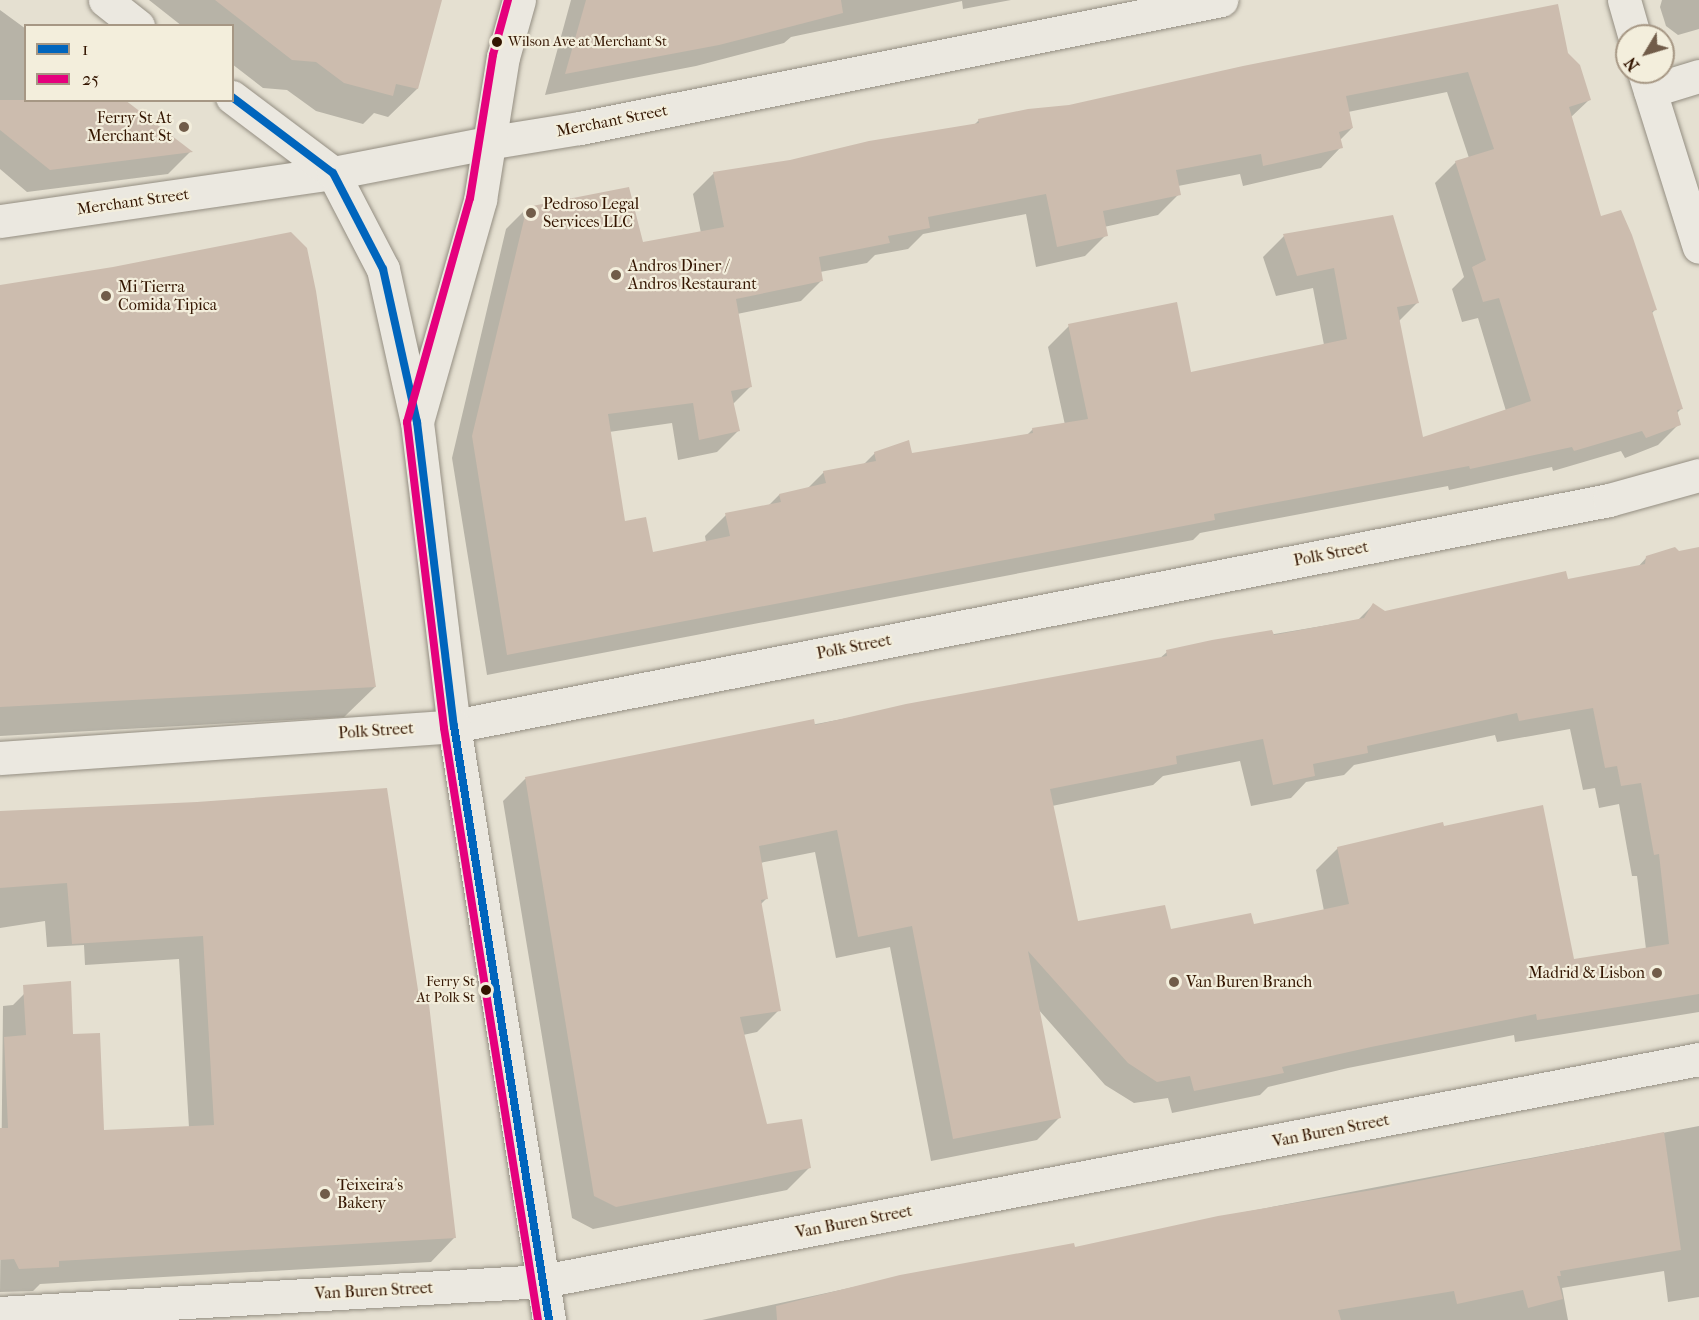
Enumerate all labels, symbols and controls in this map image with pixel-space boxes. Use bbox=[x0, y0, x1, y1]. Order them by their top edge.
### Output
legend bbox=[24, 24, 234, 102]
north arrow bbox=[1615, 24, 1675, 84]
place label: Wilson Ave at Merchant St bbox=[508, 34, 667, 50]
marker: Wilson Ave at Merchant St bbox=[491, 36, 503, 48]
text: 1 bbox=[82, 39, 88, 60]
text: N bbox=[1621, 54, 1643, 75]
text: 25 bbox=[82, 69, 99, 90]
street label: Merchant Street bbox=[555, 101, 669, 141]
place label: Ferry St At Merchant St bbox=[87, 108, 172, 146]
marker: Ferry St At Merchant St bbox=[177, 120, 191, 134]
street label: Merchant Street bbox=[76, 185, 190, 219]
place label: Pedroso Legal Services LLC bbox=[543, 194, 639, 232]
marker: Pedroso Legal Services LLC bbox=[524, 206, 538, 220]
place label: Andros Diner / Andros Restaurant bbox=[628, 256, 757, 294]
marker: Andros Diner / Andros Restaurant bbox=[609, 268, 623, 282]
place label: Mi Tierra Comida Tipica bbox=[118, 277, 217, 315]
marker: Mi Tierra Comida Tipica bbox=[99, 289, 113, 303]
street label: Polk Street bbox=[1292, 537, 1370, 571]
street label: Polk Street bbox=[815, 630, 893, 664]
street label: Polk Street bbox=[338, 719, 414, 743]
place label: Madrid & Lisbon bbox=[1528, 963, 1645, 983]
marker: Madrid & Lisbon bbox=[1650, 966, 1664, 980]
place label: Van Buren Branch bbox=[1186, 972, 1312, 992]
place label: Ferry St At Polk St bbox=[417, 974, 475, 1006]
marker: Van Buren Branch bbox=[1167, 975, 1181, 989]
marker: Ferry St At Polk St bbox=[480, 984, 492, 996]
street label: Van Buren Street bbox=[1271, 1110, 1391, 1152]
place label: Teixeira's Bakery bbox=[337, 1175, 403, 1213]
marker: Teixeira's Bakery bbox=[318, 1187, 332, 1201]
street label: Van Buren Street bbox=[794, 1201, 914, 1243]
street label: Van Buren Street bbox=[314, 1278, 434, 1304]

